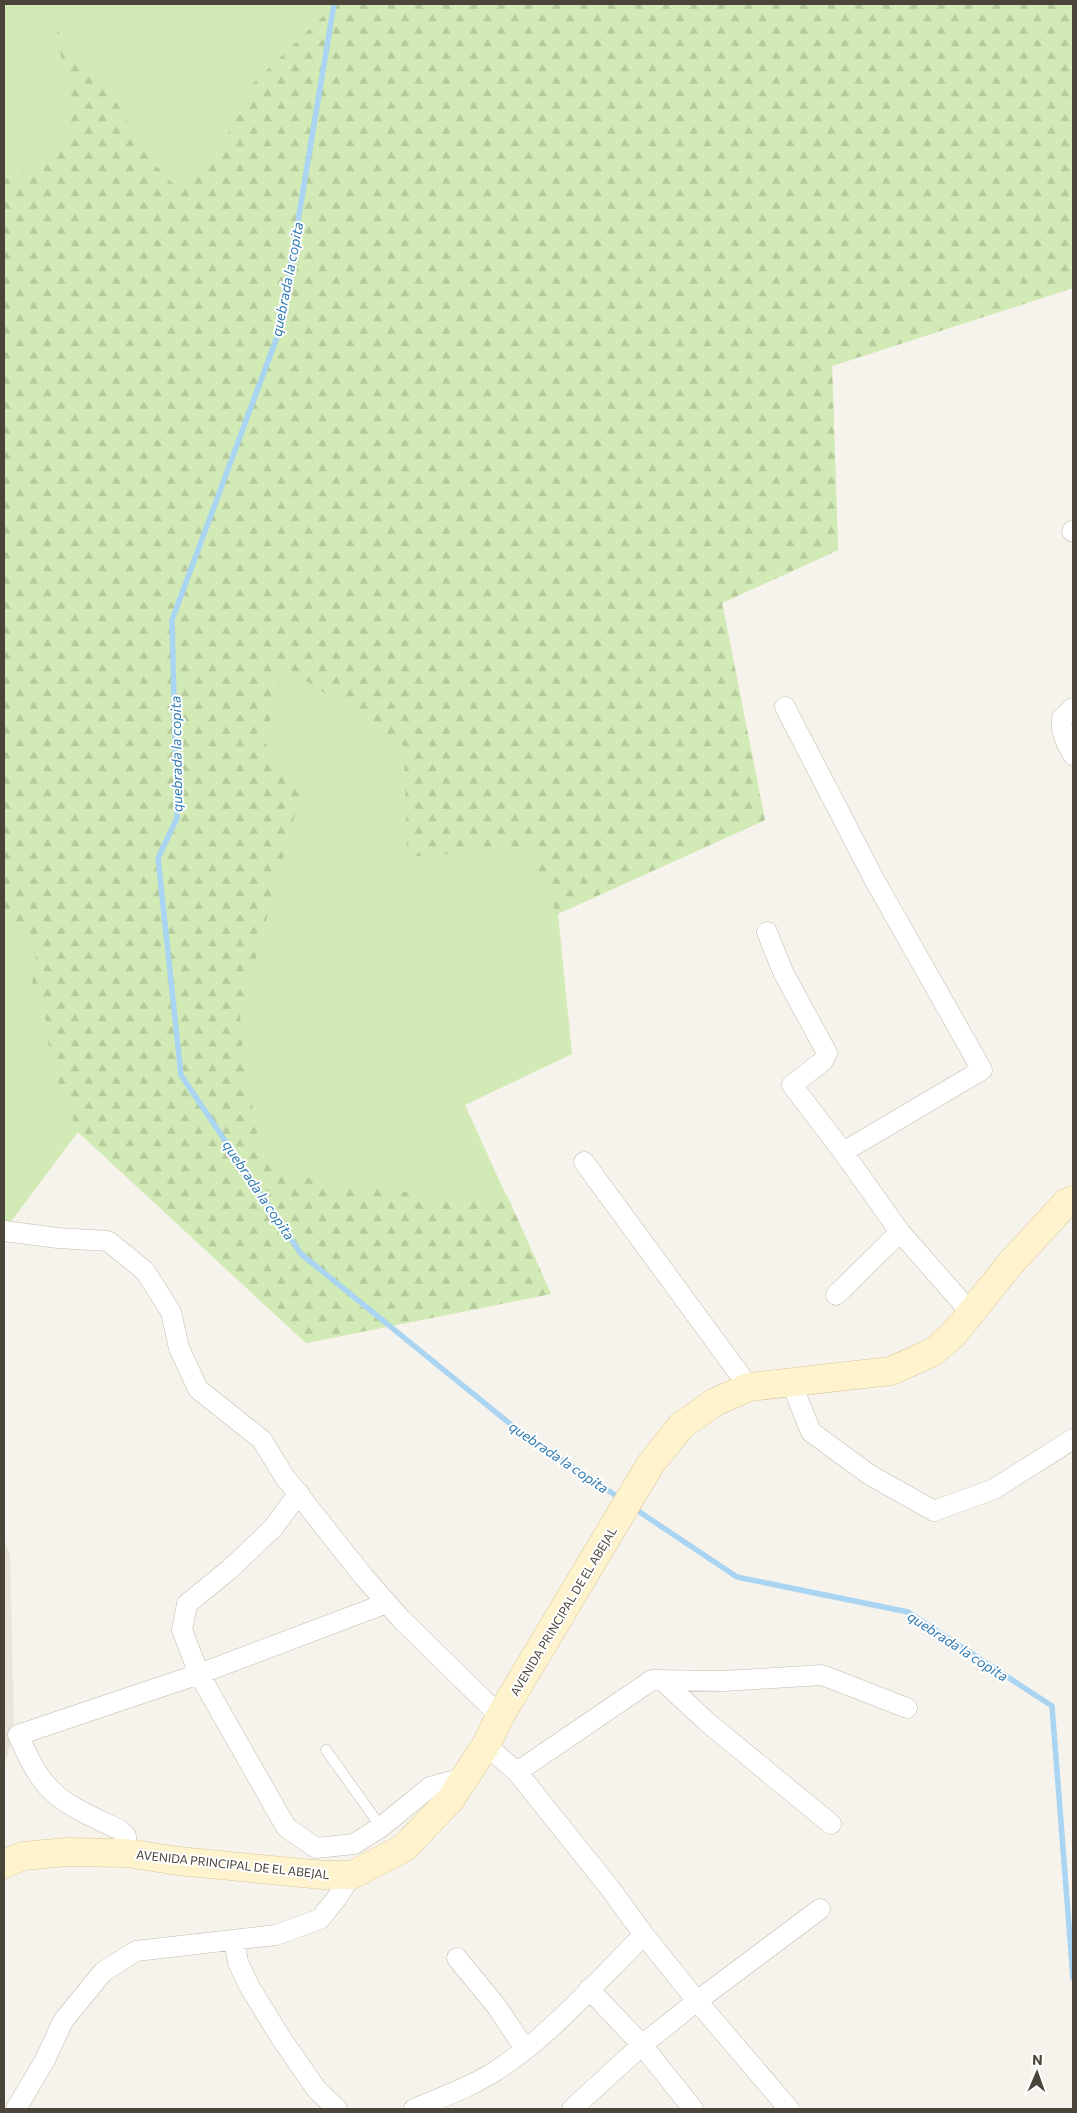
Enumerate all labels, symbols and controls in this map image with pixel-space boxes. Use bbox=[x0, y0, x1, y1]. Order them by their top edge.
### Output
water label: quebrada la copita bbox=[268, 220, 306, 338]
water label: quebrada la copita bbox=[166, 696, 186, 812]
water label: quebrada la copita bbox=[219, 1137, 299, 1243]
water label: quebrada la copita bbox=[506, 1417, 612, 1497]
street label: AVENIDA PRINCIPAL DE EL ABEJAL bbox=[507, 1524, 620, 1698]
water label: quebrada la copita bbox=[905, 1607, 1011, 1685]
street label: AVENIDA PRINCIPAL DE EL ABEJAL bbox=[135, 1847, 331, 1882]
north arrow bbox=[1012, 2048, 1062, 2098]
text: N bbox=[1032, 2051, 1043, 2068]

